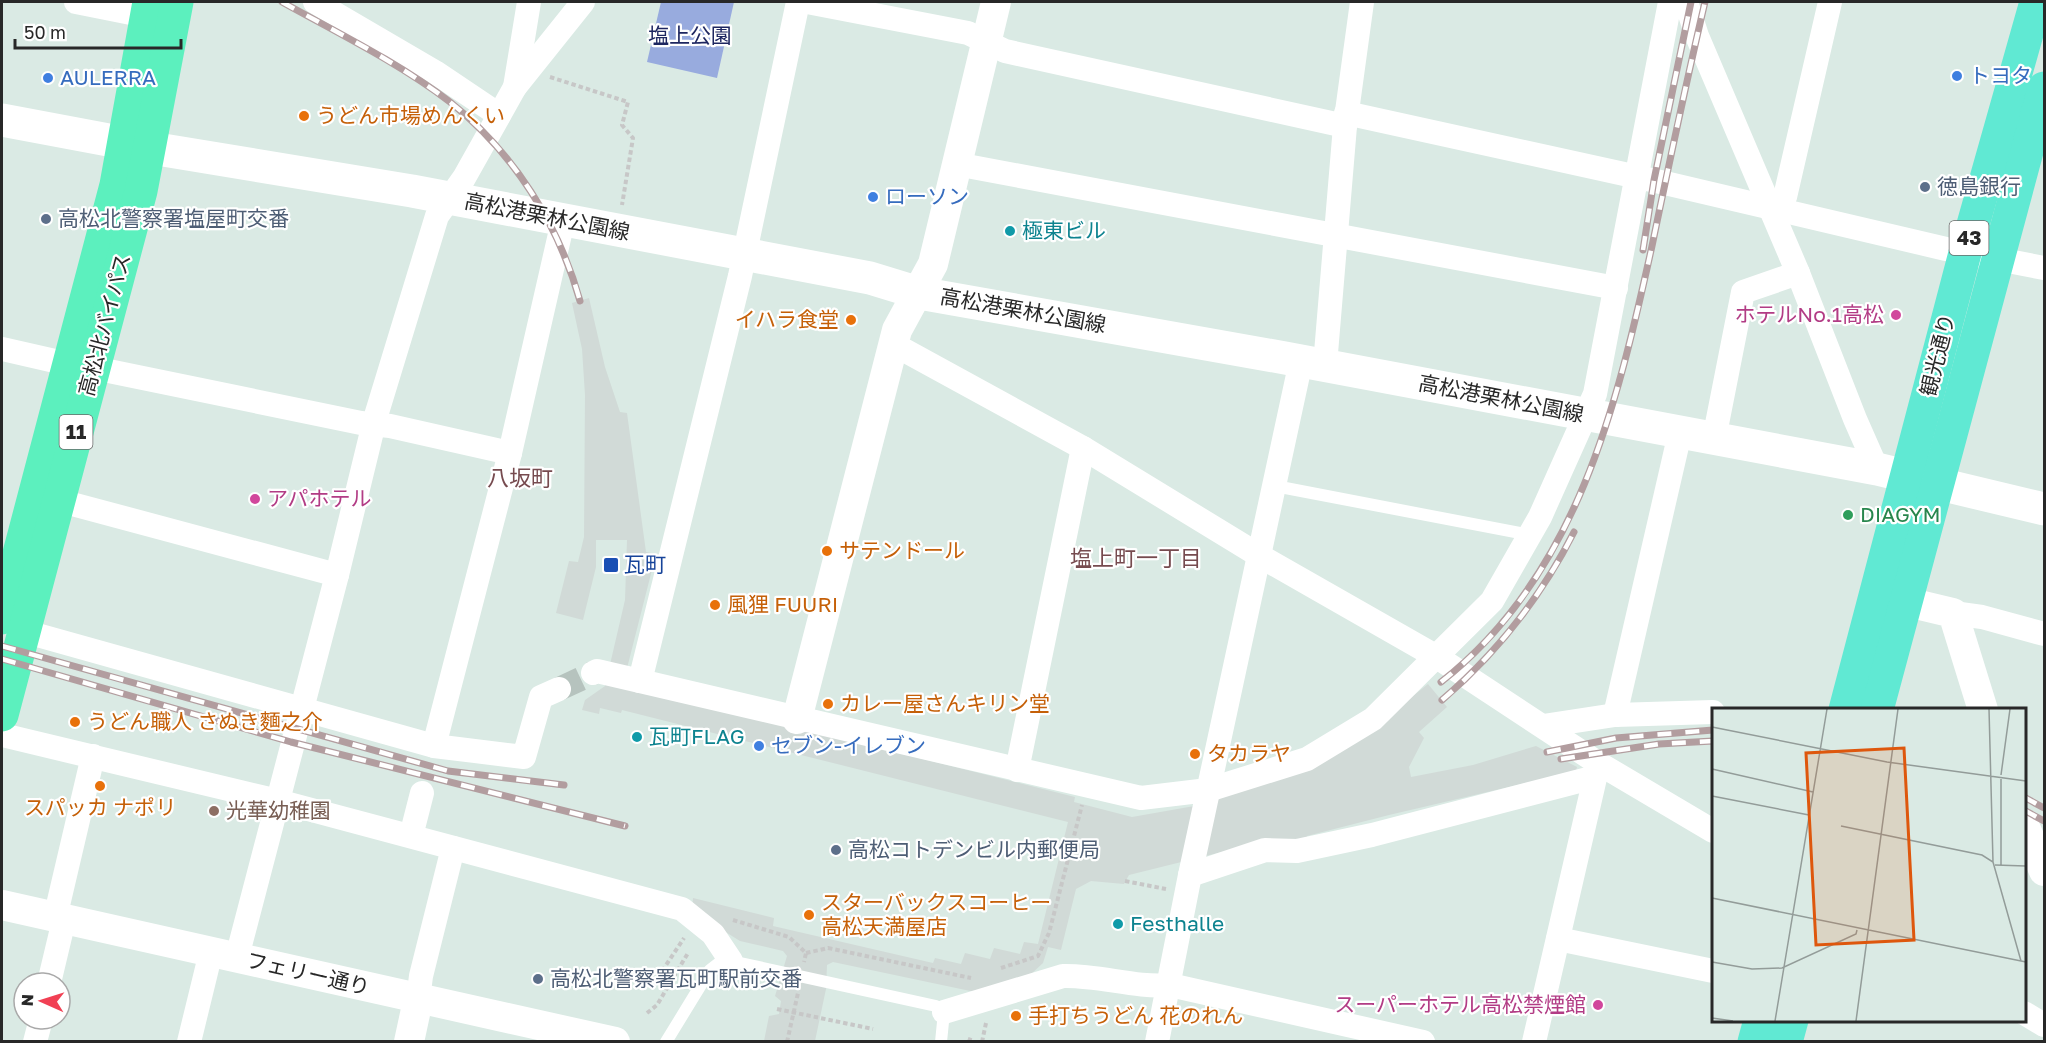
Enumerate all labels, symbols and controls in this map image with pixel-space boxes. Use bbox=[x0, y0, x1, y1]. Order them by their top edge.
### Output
scale bar bbox=[15, 12, 182, 50]
text: 50 m bbox=[24, 21, 66, 43]
park label: 塩上公園 bbox=[648, 22, 732, 48]
place label: トヨタ bbox=[1969, 62, 2032, 88]
place label: AULERRA bbox=[60, 64, 156, 90]
marker: トヨタ bbox=[1950, 69, 1964, 83]
marker: AULERRA bbox=[41, 71, 55, 85]
place label: うどん市場めんくい bbox=[316, 102, 505, 128]
marker: うどん市場めんくい bbox=[297, 109, 311, 123]
place label: 徳島銀行 bbox=[1937, 173, 2021, 199]
marker: 徳島銀行 bbox=[1918, 180, 1932, 194]
place label: ローソン bbox=[885, 183, 969, 209]
street label: 高松港栗林公園線 bbox=[462, 187, 632, 245]
marker: ローソン bbox=[866, 190, 880, 204]
place label: 高松北警察署塩屋町交番 bbox=[58, 205, 289, 231]
marker: 高松北警察署塩屋町交番 bbox=[39, 212, 53, 226]
place label: 極東ビル bbox=[1022, 217, 1106, 243]
road number: 43 bbox=[1950, 221, 1988, 255]
marker: 極東ビル bbox=[1003, 224, 1017, 238]
street label: 高松北バイパス bbox=[73, 251, 136, 399]
street label: 高松港栗林公園線 bbox=[938, 283, 1108, 337]
place label: ホテルNo.1高松 bbox=[1734, 301, 1884, 327]
place label: イハラ食堂 bbox=[734, 306, 839, 332]
marker: ホテルNo.1高松 bbox=[1889, 308, 1903, 322]
street label: 観光通り bbox=[1914, 311, 1960, 399]
marker: イハラ食堂 bbox=[844, 313, 858, 327]
street label: 高松港栗林公園線 bbox=[1416, 369, 1586, 427]
road number: 11 bbox=[60, 415, 92, 449]
district label: 八坂町 bbox=[487, 464, 553, 491]
place label: アパホテル bbox=[267, 485, 372, 511]
marker: アパホテル bbox=[248, 492, 262, 506]
place label: DIAGYM bbox=[1860, 501, 1941, 527]
marker: DIAGYM bbox=[1841, 508, 1855, 522]
place label: サテンドール bbox=[839, 537, 965, 563]
marker: サテンドール bbox=[820, 544, 834, 558]
district label: 塩上町一丁目 bbox=[1070, 544, 1202, 571]
place label: 瓦町 bbox=[624, 551, 666, 577]
marker: 瓦町 bbox=[602, 556, 620, 574]
place label: 風狸 FUURI bbox=[727, 591, 838, 617]
marker: 風狸 FUURI bbox=[708, 598, 722, 612]
place label: カレー屋さんキリン堂 bbox=[840, 690, 1050, 716]
marker: カレー屋さんキリン堂 bbox=[821, 697, 835, 711]
place label: うどん職人 さぬき麵之介 bbox=[87, 708, 323, 734]
inset map bbox=[1712, 708, 2025, 1022]
marker: うどん職人 さぬき麵之介 bbox=[68, 715, 82, 729]
place label: 瓦町FLAG bbox=[649, 723, 745, 749]
marker: 瓦町FLAG bbox=[630, 730, 644, 744]
place label: セブン-イレブン bbox=[771, 732, 926, 758]
marker: セブン-イレブン bbox=[752, 739, 766, 753]
place label: タカラヤ bbox=[1207, 740, 1291, 766]
marker: タカラヤ bbox=[1188, 747, 1202, 761]
marker: スパッカ ナポリ bbox=[93, 779, 107, 793]
place label: スパッカ ナポリ bbox=[24, 794, 176, 820]
place label: 光華幼稚園 bbox=[226, 797, 331, 823]
marker: 光華幼稚園 bbox=[207, 804, 221, 818]
place label: 高松コトデンビル内郵便局 bbox=[848, 836, 1100, 862]
marker: 高松コトデンビル内郵便局 bbox=[829, 843, 843, 857]
place label: スターバックスコーヒー 高松天満屋店 bbox=[821, 889, 1051, 939]
marker: スターバックスコーヒー 高松天満屋店 bbox=[802, 908, 816, 922]
place label: Festhalle bbox=[1130, 910, 1224, 936]
marker: Festhalle bbox=[1111, 917, 1125, 931]
street label: フェリー通り bbox=[244, 946, 373, 1000]
place label: 高松北警察署瓦町駅前交番 bbox=[550, 965, 802, 991]
north arrow bbox=[12, 971, 72, 1031]
marker: 高松北警察署瓦町駅前交番 bbox=[531, 972, 545, 986]
place label: スーパーホテル高松禁煙館 bbox=[1334, 991, 1586, 1017]
text: N bbox=[17, 994, 37, 1007]
marker: スーパーホテル高松禁煙館 bbox=[1591, 998, 1605, 1012]
place label: 手打ちうどん 花のれん bbox=[1028, 1002, 1243, 1028]
marker: 手打ちうどん 花のれん bbox=[1009, 1009, 1023, 1023]

